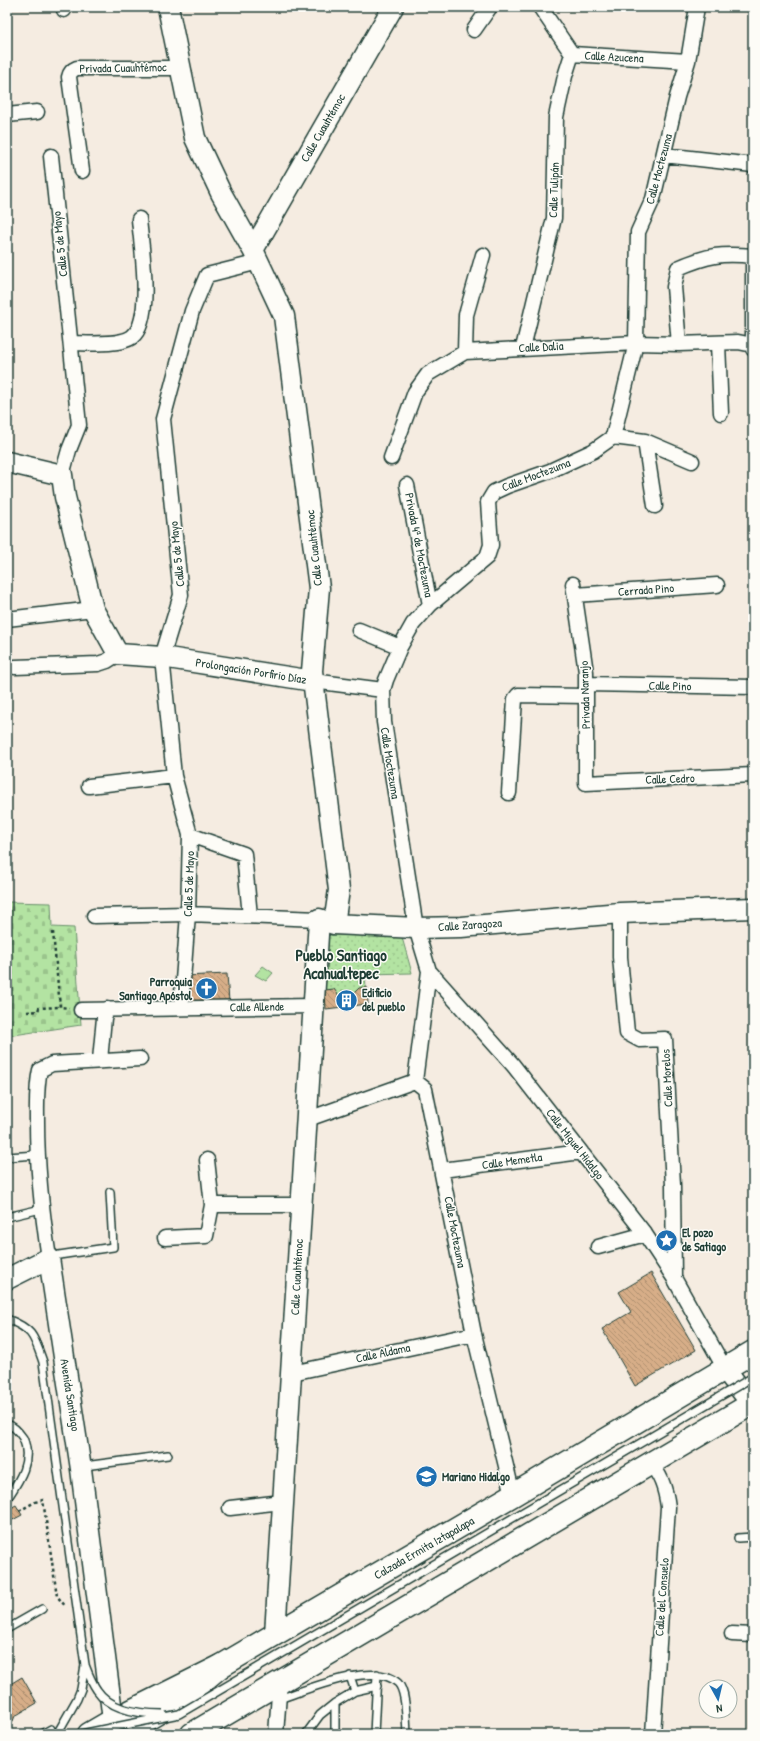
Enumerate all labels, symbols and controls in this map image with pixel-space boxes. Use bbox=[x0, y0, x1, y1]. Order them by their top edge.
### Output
street label: Calle Azucena bbox=[584, 46, 644, 67]
street label: Privada Cuauhtémoc bbox=[79, 58, 167, 77]
street label: Calle Cuauhtémoc bbox=[296, 90, 349, 165]
street label: Calle Moctezuma bbox=[641, 131, 676, 206]
street label: Calle Tulipán bbox=[544, 162, 563, 218]
street label: Calle 5 de Mayo bbox=[48, 210, 71, 278]
street label: Calle Dalia bbox=[518, 337, 564, 356]
street label: Calle Moctezuma bbox=[499, 454, 573, 495]
street label: Privada 4ª de Moctezuma bbox=[401, 491, 438, 599]
street label: Calle Cuauhtémoc bbox=[301, 509, 326, 587]
street label: Calle 5 de Mayo bbox=[165, 520, 188, 588]
street label: Cerrada Pino bbox=[617, 579, 675, 600]
street label: Prolongación Porfirio Díaz bbox=[194, 653, 308, 688]
street label: Privada Naranjo bbox=[575, 660, 594, 729]
street label: Calle Pino bbox=[649, 677, 692, 694]
street label: Calle Moctezuma bbox=[376, 726, 405, 800]
street label: Calle Cedro bbox=[645, 769, 695, 788]
street label: Calle 5 de Mayo bbox=[179, 851, 198, 917]
street label: Calle Zaragoza bbox=[437, 914, 503, 935]
district label: Pueblo Santiago Acahualtepec bbox=[295, 944, 387, 985]
place label: Parroquia Santiago Apóstol bbox=[119, 973, 193, 1005]
church icon: Parroquia Santiago Apóstol bbox=[194, 976, 220, 1002]
place label: Edificio del pueblo bbox=[362, 984, 405, 1016]
building icon: Edificio del pueblo bbox=[334, 987, 360, 1013]
street label: Calle Allende bbox=[230, 998, 285, 1015]
street label: Calle Morelos bbox=[656, 1048, 677, 1107]
street label: Calle Miguel Hidalgo bbox=[542, 1105, 609, 1183]
street label: Calle Memetla bbox=[481, 1148, 544, 1173]
street label: Calle Moctezuma bbox=[440, 1195, 471, 1269]
place label: El pozo de Satiago bbox=[682, 1224, 726, 1256]
place icon: El pozo de Satiago bbox=[654, 1227, 680, 1253]
street label: Calle Cuauhtémoc bbox=[286, 1238, 307, 1316]
street label: Calle Aldama bbox=[354, 1338, 412, 1367]
street label: Avenida Santiago bbox=[56, 1358, 85, 1432]
school or university icon: Mariano Hidalgo bbox=[414, 1464, 440, 1490]
place label: Mariano Hidalgo bbox=[442, 1468, 510, 1486]
street label: Calzada Ermita Iztapalapa bbox=[370, 1512, 477, 1583]
street label: Calle del Consuelo bbox=[650, 1557, 673, 1637]
north arrow bbox=[698, 1679, 738, 1719]
text: N bbox=[715, 1702, 723, 1716]

